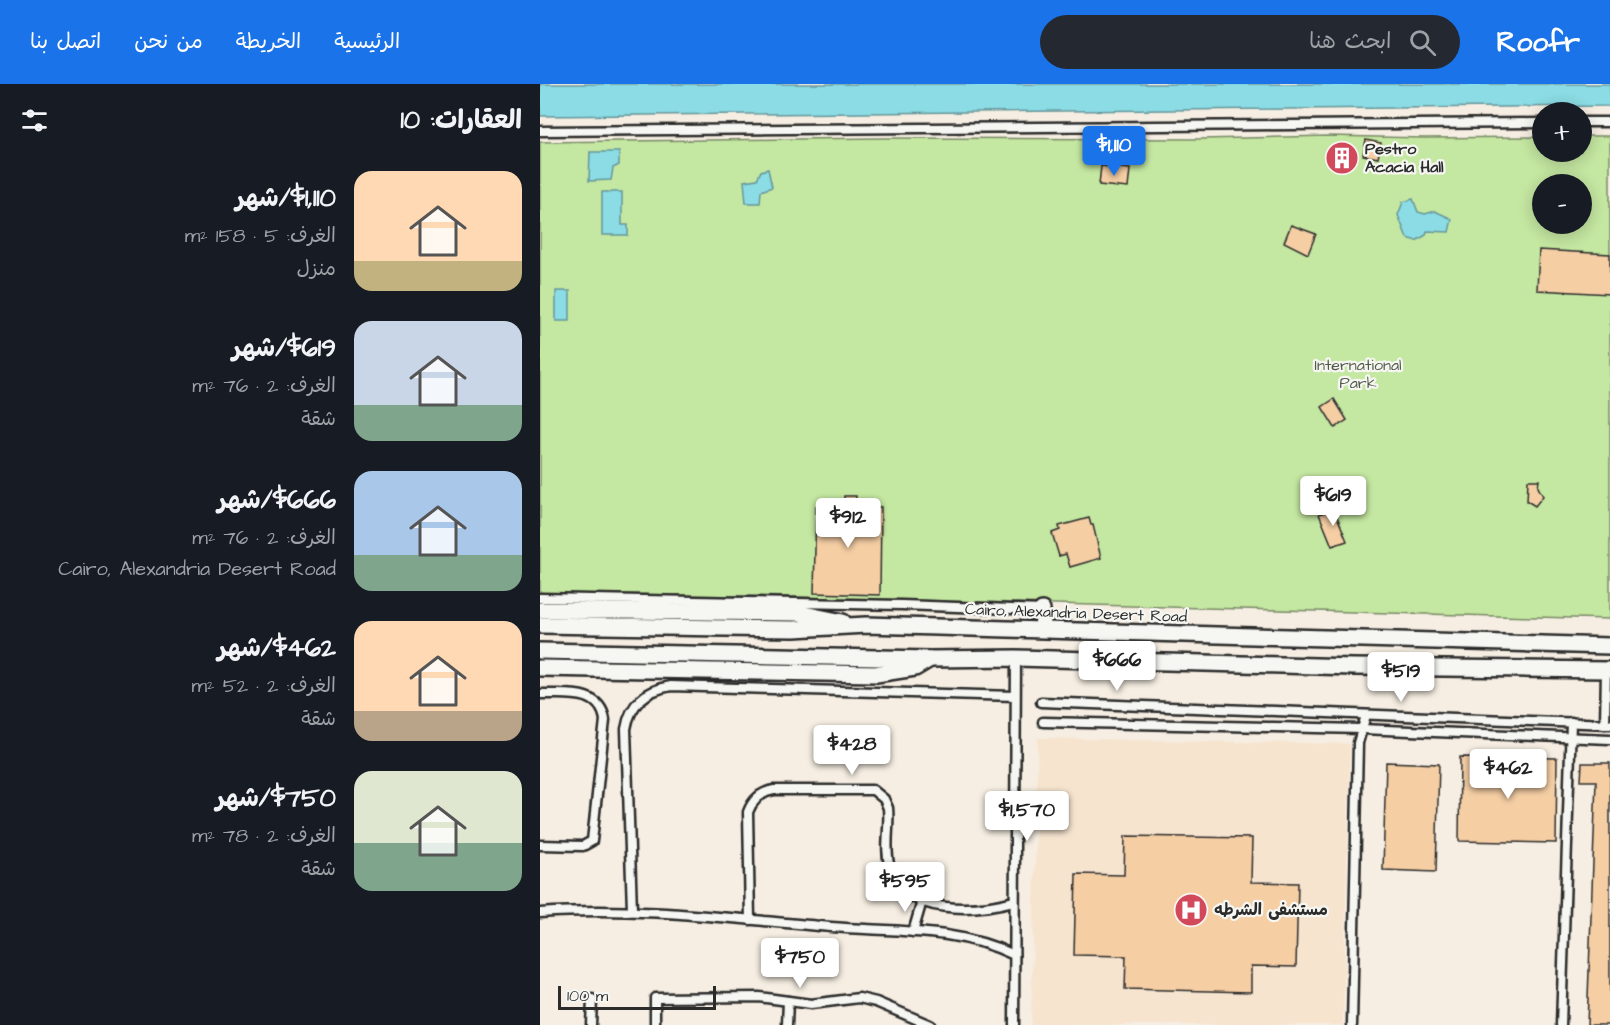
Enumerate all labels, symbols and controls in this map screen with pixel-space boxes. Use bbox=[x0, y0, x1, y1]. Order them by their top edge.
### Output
search box bbox=[1040, 15, 1460, 69]
text: Roofr bbox=[1496, 23, 1580, 62]
text: ابحث هنا bbox=[1309, 26, 1391, 57]
icon: search bbox=[1406, 26, 1439, 59]
text: اتصل بنا bbox=[30, 27, 101, 56]
text: من نحن bbox=[134, 27, 203, 56]
text: الخريطة bbox=[236, 27, 301, 56]
text: الرئيسية bbox=[334, 27, 400, 56]
text: العقارات: 10 bbox=[400, 102, 522, 138]
map controls bbox=[1532, 102, 1592, 234]
button: + bbox=[1532, 102, 1592, 162]
icon: filters bbox=[18, 104, 51, 137]
pin: $1,110 bbox=[1065, 126, 1163, 177]
text: $1,110 bbox=[1097, 131, 1131, 159]
place label: Pestro Acacia Hall bbox=[1365, 138, 1444, 178]
building icon: Pestro Acacia Hall bbox=[1324, 140, 1360, 176]
button: − bbox=[1532, 174, 1592, 234]
text: $1,110/شهر bbox=[235, 180, 336, 216]
icon: home bbox=[402, 195, 474, 267]
text: الغرف: 5 · 158 m² bbox=[185, 222, 336, 250]
text: منزل bbox=[297, 255, 336, 283]
text: $619/شهر bbox=[232, 330, 336, 366]
icon: home bbox=[402, 345, 474, 417]
park label: International Park bbox=[1314, 354, 1402, 394]
text: الغرف: 2 · 76 m² bbox=[192, 372, 336, 400]
text: شقة bbox=[301, 405, 336, 433]
pin: $619 bbox=[1297, 476, 1369, 527]
text: $619 bbox=[1314, 481, 1352, 509]
text: $666/شهر bbox=[218, 482, 336, 518]
icon: home bbox=[402, 495, 474, 567]
pin: $912 bbox=[812, 498, 884, 549]
text: $912 bbox=[830, 503, 866, 531]
text: الغرف: 2 · 76 m² bbox=[192, 524, 336, 552]
text: Cairo, Alexandria Desert Road bbox=[58, 555, 336, 583]
street label: Cairo, Alexandria Desert Road bbox=[965, 598, 1187, 628]
text: $462/شهر bbox=[218, 630, 336, 666]
pin: $666 bbox=[1081, 641, 1153, 692]
icon: home bbox=[402, 645, 474, 717]
text: $666 bbox=[1093, 646, 1141, 674]
pin: $519 bbox=[1365, 652, 1437, 703]
text: $519 bbox=[1381, 657, 1421, 685]
text: الغرف: 2 · 52 m² bbox=[192, 672, 336, 700]
text: شقة bbox=[301, 705, 336, 733]
pin: $428 bbox=[816, 725, 888, 776]
text: $428 bbox=[827, 730, 877, 758]
pin: $462 bbox=[1472, 749, 1544, 800]
text: $462 bbox=[1484, 754, 1532, 782]
text: $750/شهر bbox=[216, 780, 336, 816]
pin: $1,570 bbox=[978, 791, 1076, 842]
icon: home bbox=[402, 795, 474, 867]
text: $1,570 bbox=[999, 796, 1055, 824]
text: الغرف: 2 · 78 m² bbox=[192, 822, 336, 850]
text: شقة bbox=[301, 855, 336, 883]
pin: $595 bbox=[869, 862, 941, 913]
text: $595 bbox=[880, 867, 930, 895]
hospital icon: مستشفى الشرطه bbox=[1173, 892, 1209, 928]
place label: مستشفى الشرطه bbox=[1214, 899, 1328, 921]
pin: $750 bbox=[764, 938, 836, 989]
text: $750 bbox=[775, 943, 825, 971]
scale bar bbox=[558, 983, 716, 1010]
text: 100 m bbox=[567, 985, 608, 1007]

